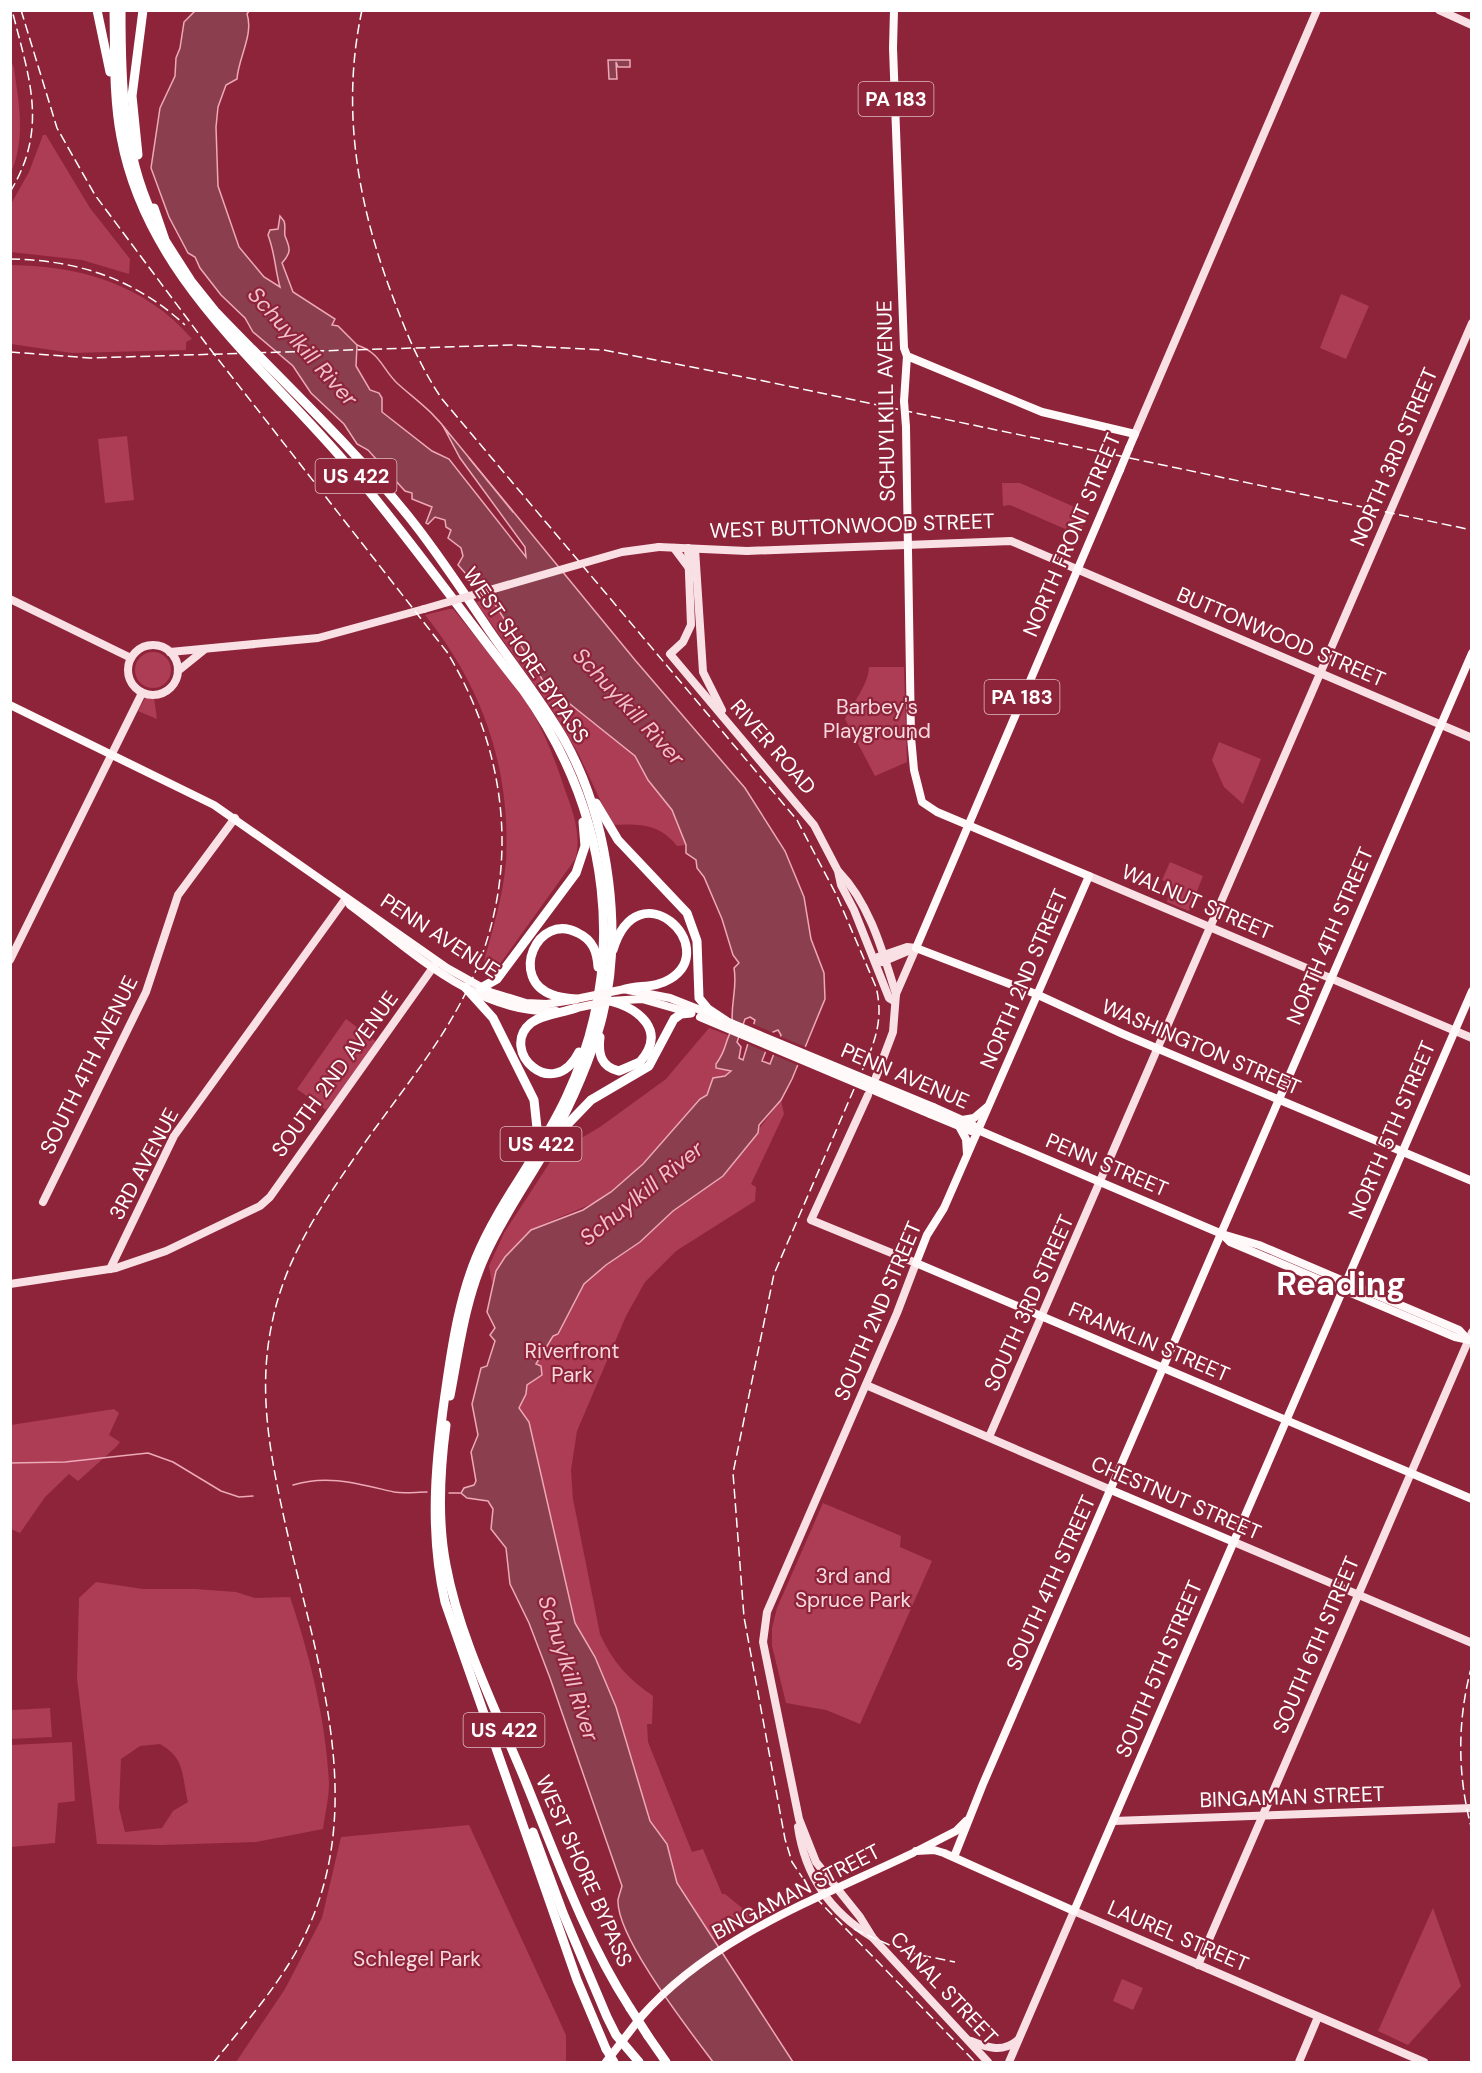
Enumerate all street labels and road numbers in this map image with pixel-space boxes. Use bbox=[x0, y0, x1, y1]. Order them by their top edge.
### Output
road number: PA 183 bbox=[858, 82, 934, 116]
street label: SCHUYLKILL AVENUE bbox=[870, 300, 902, 502]
street label: NORTH 3RD STREET bbox=[1344, 363, 1444, 551]
street label: NORTH FRONT STREET bbox=[1016, 429, 1128, 641]
road number: US 422 bbox=[316, 459, 397, 493]
street label: WEST BUTTONWOOD STREET bbox=[709, 507, 995, 545]
street label: WEST SHORE BYPASS bbox=[457, 561, 595, 749]
street label: BUTTONWOOD STREET bbox=[1172, 580, 1390, 694]
road number: PA 183 bbox=[984, 680, 1060, 714]
street label: RIVER ROAD bbox=[724, 693, 822, 801]
street label: NORTH 4TH STREET bbox=[1280, 843, 1380, 1029]
street label: WALNUT STREET bbox=[1117, 858, 1277, 946]
street label: NORTH 2ND STREET bbox=[973, 884, 1075, 1073]
street label: PENN AVENUE bbox=[375, 887, 505, 985]
street label: SOUTH 4TH AVENUE bbox=[34, 971, 144, 1159]
street label: SOUTH 2ND AVENUE bbox=[265, 985, 405, 1163]
street label: WASHINGTON STREET bbox=[1097, 992, 1305, 1102]
street label: PENN AVENUE bbox=[837, 1036, 973, 1116]
street label: NORTH 5TH STREET bbox=[1342, 1037, 1442, 1223]
street label: 3RD AVENUE bbox=[103, 1103, 185, 1225]
road number: US 422 bbox=[500, 1127, 582, 1161]
street label: PENN STREET bbox=[1042, 1127, 1173, 1203]
street label: SOUTH 3RD STREET bbox=[977, 1210, 1081, 1396]
street label: SOUTH 2ND STREET bbox=[828, 1217, 928, 1405]
street label: FRANKLIN STREET bbox=[1064, 1295, 1234, 1389]
street label: CHESTNUT STREET bbox=[1087, 1450, 1265, 1547]
street label: SOUTH 4TH STREET bbox=[1000, 1491, 1102, 1675]
street label: SOUTH 6TH STREET bbox=[1266, 1552, 1366, 1738]
street label: SOUTH 5TH STREET bbox=[1109, 1576, 1209, 1762]
road number: US 422 bbox=[464, 1713, 544, 1747]
street label: WEST SHORE BYPASS bbox=[529, 1771, 639, 1971]
street label: BINGAMAN STREET bbox=[1199, 1780, 1385, 1814]
street label: BINGAMAN STREET bbox=[707, 1837, 885, 1947]
street label: LAUREL STREET bbox=[1103, 1894, 1253, 1978]
street label: CANAL STREET bbox=[884, 1925, 1004, 2051]

